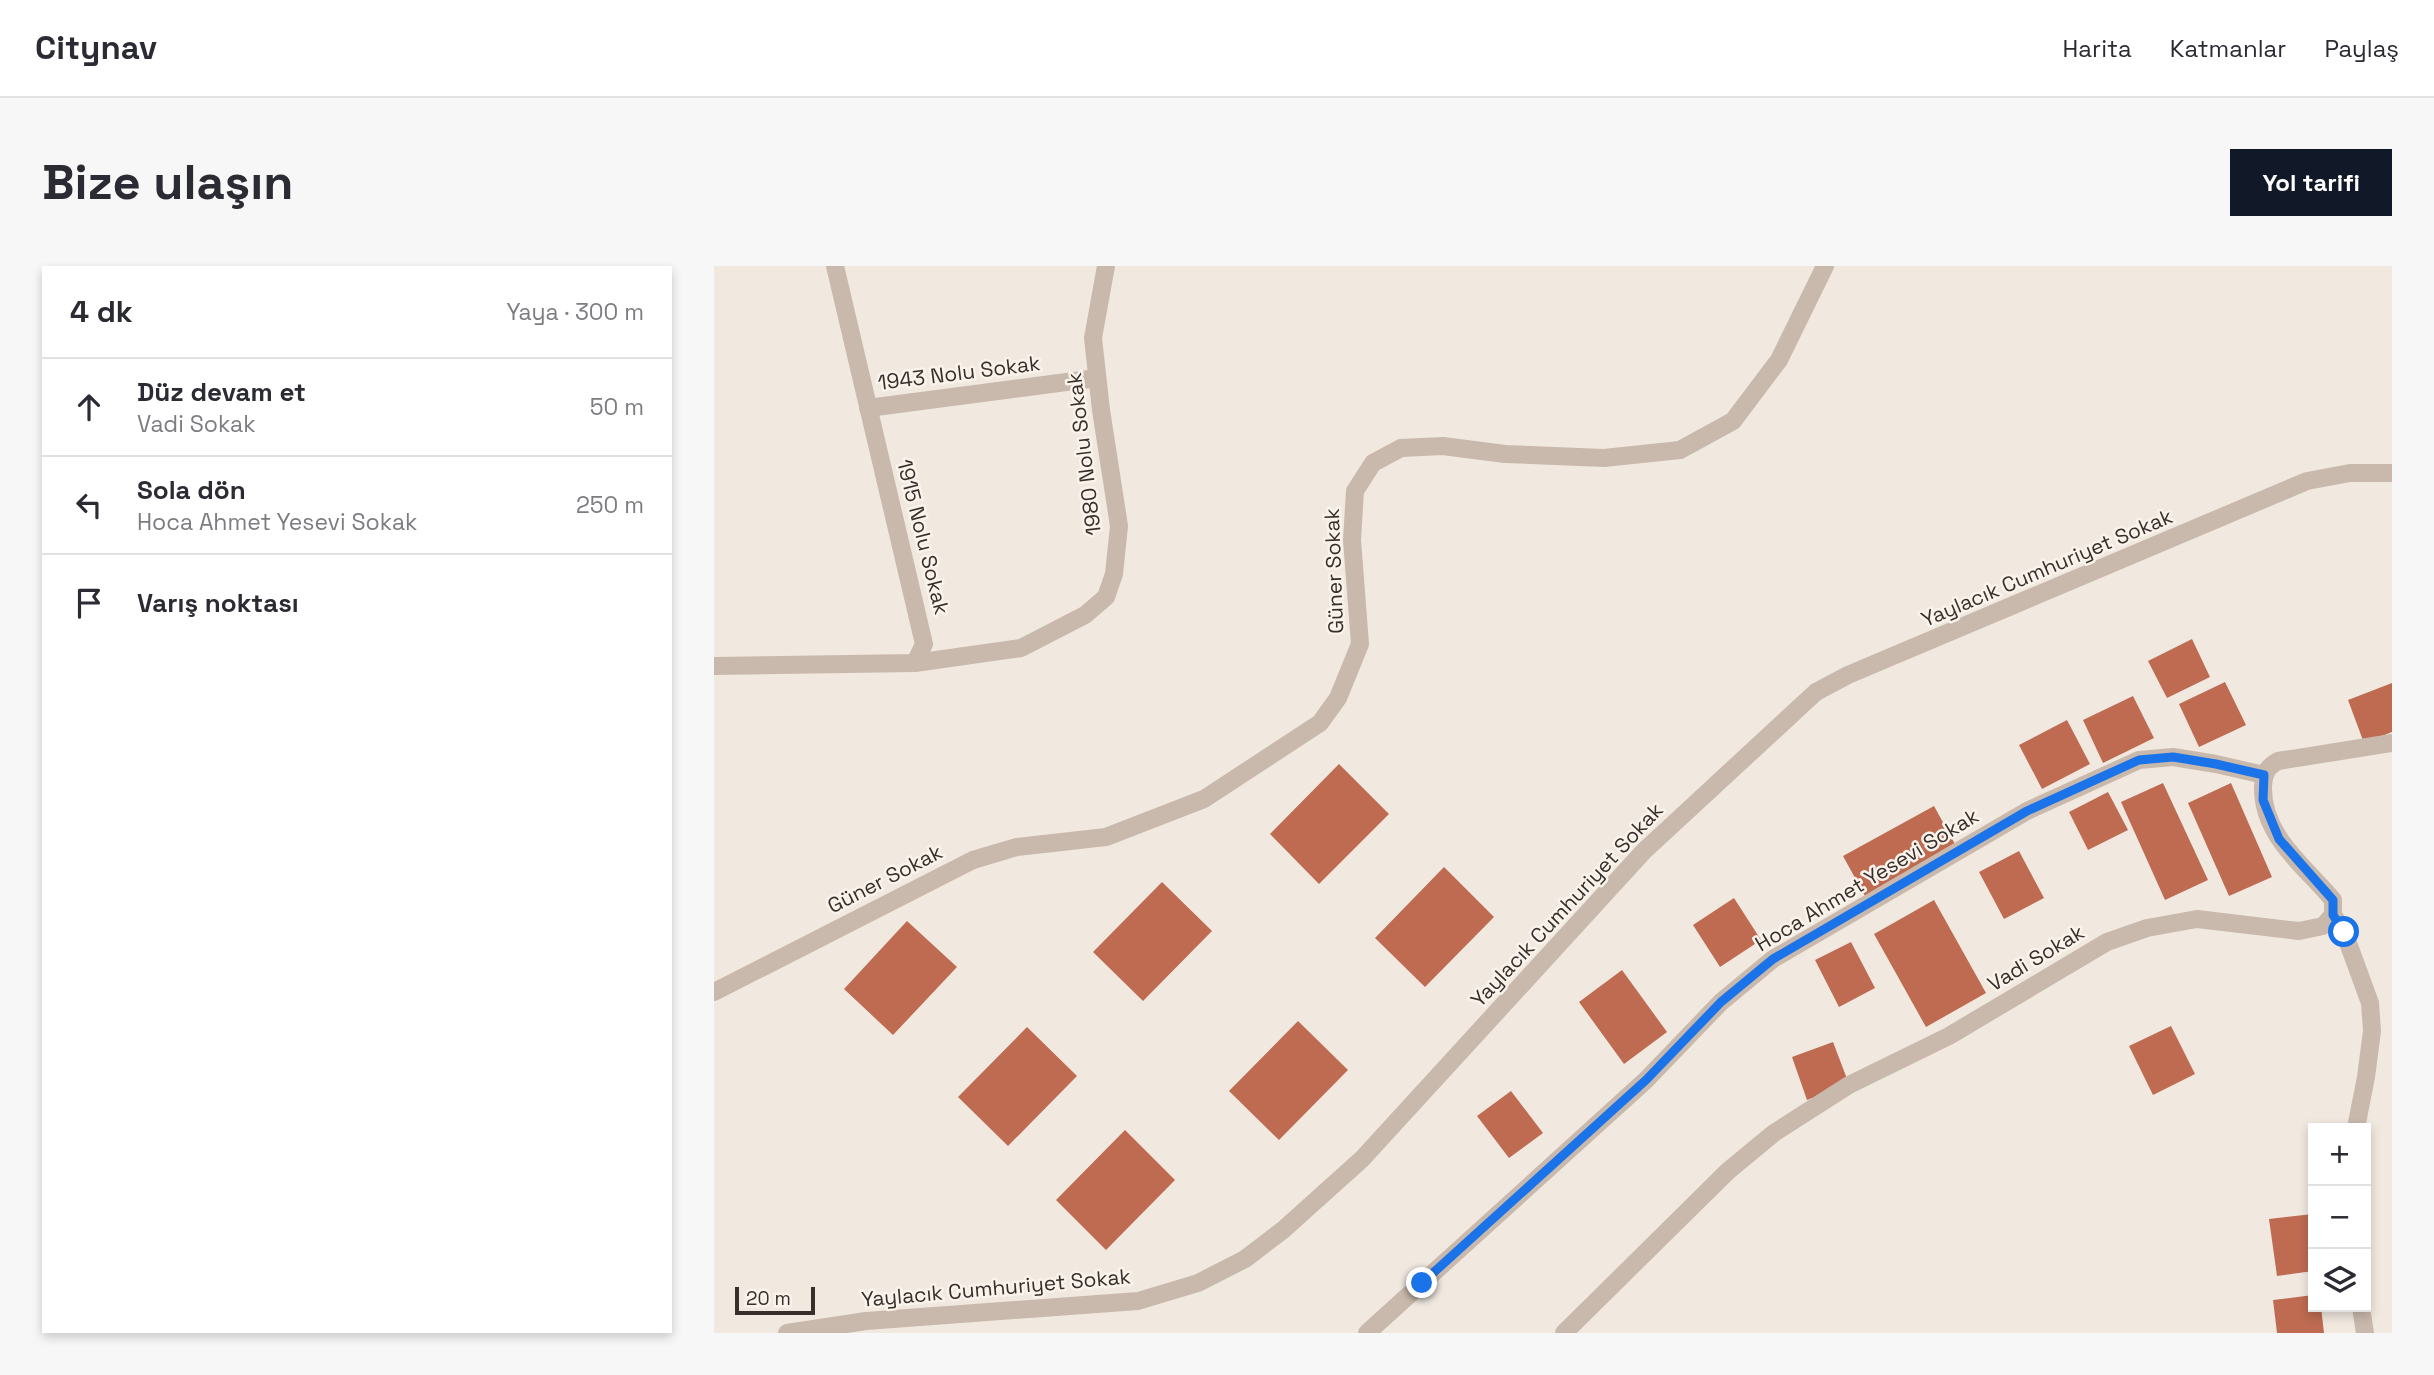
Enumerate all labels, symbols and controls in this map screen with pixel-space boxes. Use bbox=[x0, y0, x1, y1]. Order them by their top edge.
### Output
text: Citynav bbox=[35, 27, 157, 69]
text: Harita bbox=[2063, 33, 2132, 64]
text: Katmanlar bbox=[2170, 33, 2286, 64]
text: Paylaş bbox=[2324, 33, 2399, 64]
button: Yol tarifi bbox=[2230, 149, 2392, 216]
text: Bize ulaşın bbox=[42, 151, 294, 213]
text: 4 dk bbox=[70, 292, 133, 331]
text: Yaya · 300 m bbox=[506, 297, 644, 327]
street label: 1943 Nolu Sokak bbox=[876, 349, 1042, 396]
street label: 1980 Nolu Sokak bbox=[1060, 371, 1107, 537]
text: Düz devam et bbox=[137, 375, 306, 409]
icon: ahead bbox=[70, 388, 108, 426]
text: 50 m bbox=[590, 392, 644, 422]
text: Vadi Sokak bbox=[137, 409, 256, 439]
street label: 1915 Nolu Sokak bbox=[891, 456, 956, 617]
text: Sola dön bbox=[137, 473, 246, 507]
icon: left bbox=[70, 486, 108, 524]
text: 250 m bbox=[576, 490, 644, 520]
street label: Yaylacık Cumhuriyet Sokak bbox=[1917, 502, 2176, 633]
text: Hoca Ahmet Yesevi Sokak bbox=[137, 507, 418, 537]
street label: Güner Sokak bbox=[1318, 508, 1349, 634]
icon: arrive bbox=[70, 584, 108, 622]
text: Varış noktası bbox=[137, 586, 299, 620]
street label: Yaylacık Cumhuriyet Sokak bbox=[1465, 797, 1669, 1013]
street label: Hoca Ahmet Yesevi Sokak bbox=[1750, 802, 1983, 957]
street label: Güner Sokak bbox=[823, 838, 947, 919]
route start bbox=[2328, 916, 2359, 947]
street label: Vadi Sokak bbox=[1982, 918, 2089, 997]
map controls bbox=[2308, 1123, 2371, 1312]
button: + bbox=[2308, 1123, 2371, 1186]
button: − bbox=[2308, 1186, 2371, 1249]
button: layers bbox=[2308, 1249, 2371, 1312]
street label: Yaylacık Cumhuriyet Sokak bbox=[860, 1262, 1132, 1313]
route end bbox=[1406, 1267, 1437, 1298]
scale bar bbox=[735, 1284, 816, 1316]
text: 20 m bbox=[746, 1286, 791, 1311]

